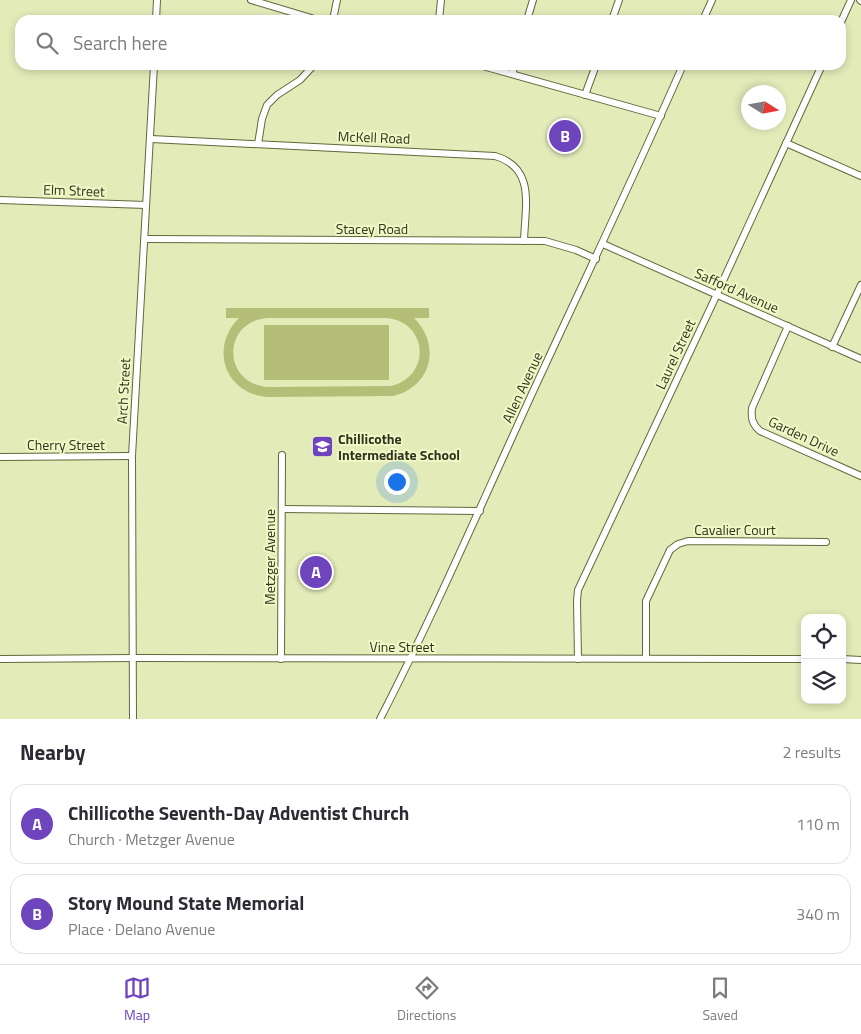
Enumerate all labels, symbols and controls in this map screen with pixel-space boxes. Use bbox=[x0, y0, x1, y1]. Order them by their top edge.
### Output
search box bbox=[15, 15, 846, 70]
text: Search here bbox=[73, 28, 167, 57]
icon: search bbox=[33, 29, 61, 57]
north arrow bbox=[741, 85, 786, 130]
pin: B bbox=[549, 117, 581, 155]
street label: McKell Road bbox=[337, 125, 411, 149]
street label: Elm Street bbox=[43, 178, 105, 202]
street label: Stacey Road bbox=[336, 218, 408, 239]
street label: Safford Avenue bbox=[692, 262, 782, 318]
street label: Laurel Street bbox=[650, 315, 700, 393]
street label: Allen Avenue bbox=[496, 348, 548, 426]
street label: Arch Street bbox=[111, 357, 135, 424]
street label: Garden Drive bbox=[765, 410, 843, 462]
place label: Chillicothe Intermediate School bbox=[338, 428, 460, 465]
street label: Cherry Street bbox=[27, 434, 105, 455]
school or university icon: Chillicothe Intermediate School bbox=[310, 434, 334, 458]
your location bbox=[384, 469, 410, 495]
street label: Metzger Avenue bbox=[259, 509, 280, 605]
street label: Cavalier Court bbox=[694, 519, 776, 540]
pin: A bbox=[300, 553, 332, 591]
map controls bbox=[801, 614, 846, 704]
button: locate bbox=[801, 614, 846, 659]
street label: Vine Street bbox=[370, 636, 435, 657]
button: layers bbox=[801, 659, 846, 704]
text: Nearby bbox=[20, 736, 85, 768]
text: 2 results bbox=[782, 740, 841, 764]
text: Chillicothe Seventh-Day Adventist Church bbox=[68, 798, 409, 827]
text: A bbox=[32, 812, 42, 836]
text: 110 m bbox=[796, 812, 840, 836]
text: Church · Metzger Avenue bbox=[68, 827, 235, 851]
text: Story Mound State Memorial bbox=[68, 888, 304, 917]
text: B bbox=[32, 902, 42, 926]
text: 340 m bbox=[796, 902, 840, 926]
text: Place · Delano Avenue bbox=[68, 917, 215, 941]
tab: Map bbox=[123, 974, 151, 1025]
tab: Directions bbox=[397, 974, 456, 1025]
tab: Saved bbox=[702, 974, 738, 1025]

